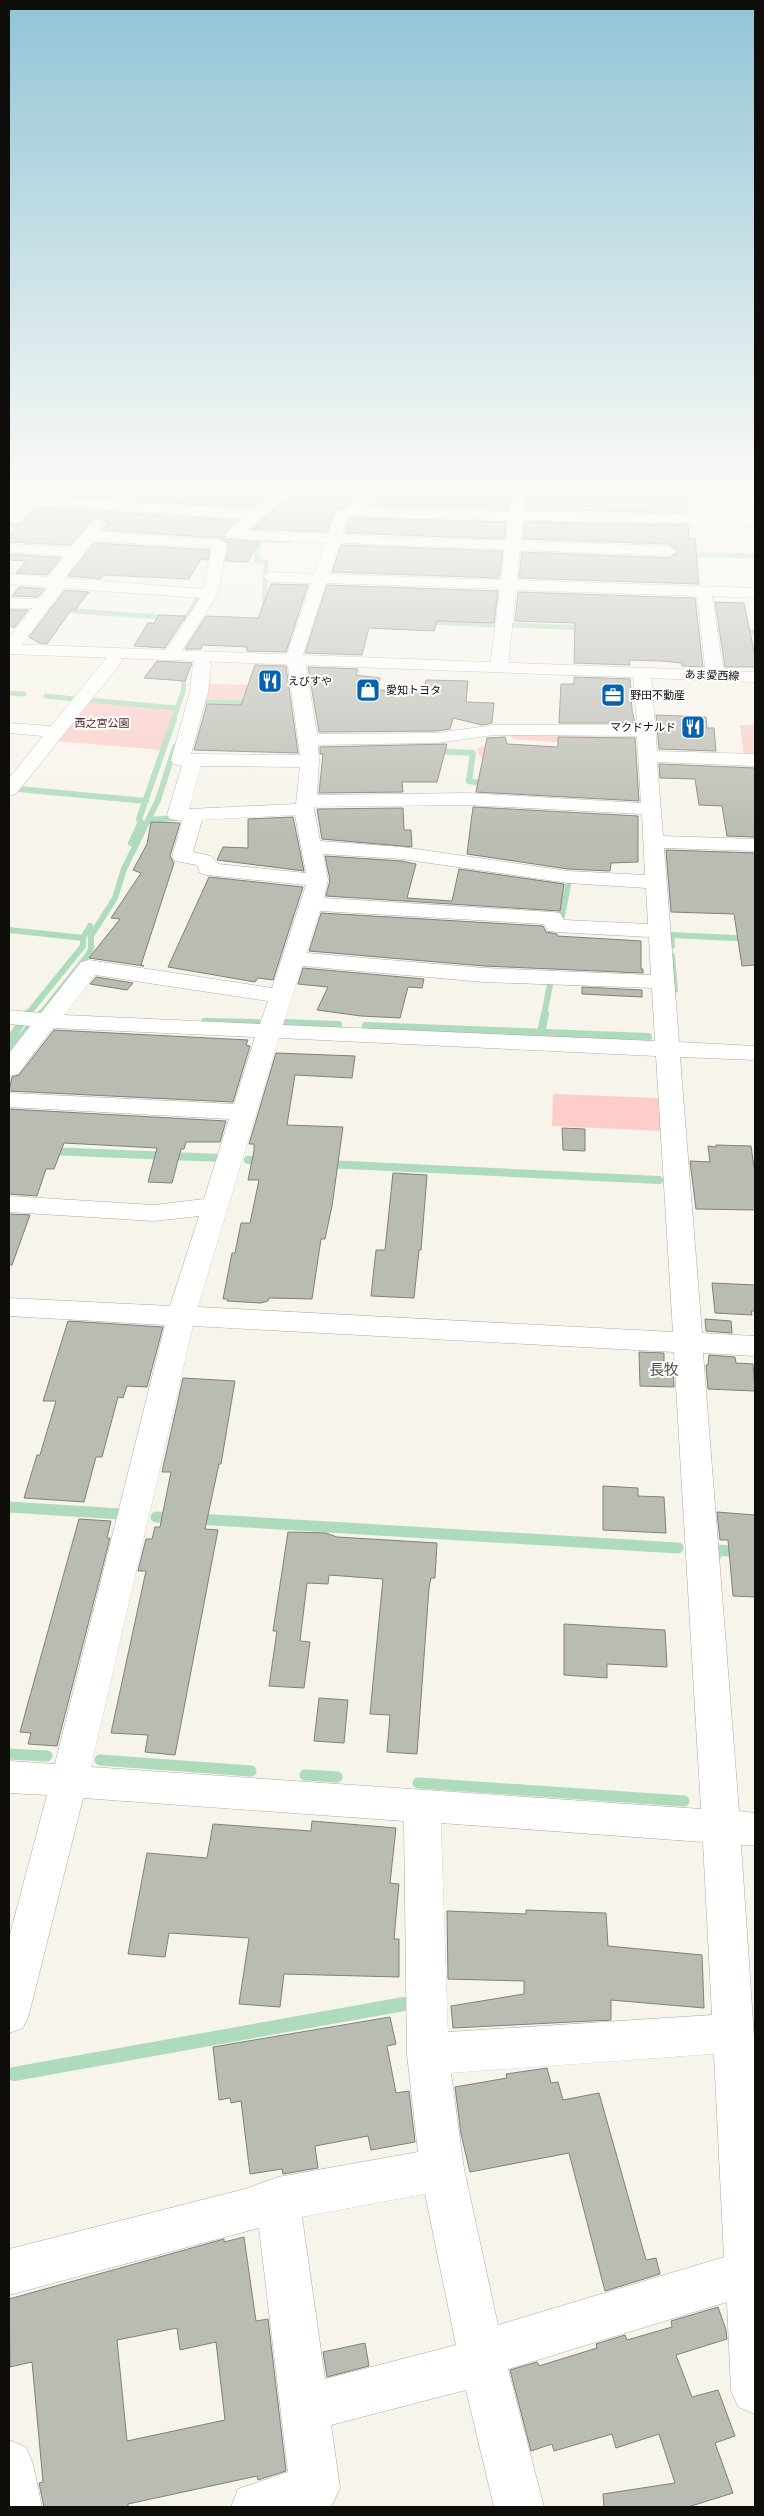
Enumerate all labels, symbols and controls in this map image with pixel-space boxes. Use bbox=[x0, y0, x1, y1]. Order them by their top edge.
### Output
restaurant icon: えびすや bbox=[257, 668, 283, 694]
street label: あま愛西線 bbox=[684, 668, 740, 683]
place label: えびすや bbox=[288, 675, 332, 688]
shop icon: 愛知トヨタ bbox=[355, 677, 381, 703]
office icon: 野田不動産 bbox=[600, 682, 626, 708]
place label: 愛知トヨタ bbox=[386, 684, 441, 697]
place label: 野田不動産 bbox=[630, 689, 685, 702]
restaurant icon: マクドナルド bbox=[680, 714, 706, 740]
park label: 西之宮公園 bbox=[75, 717, 130, 730]
place label: マクドナルド bbox=[610, 721, 676, 734]
district label: 長牧 bbox=[649, 1361, 679, 1379]

